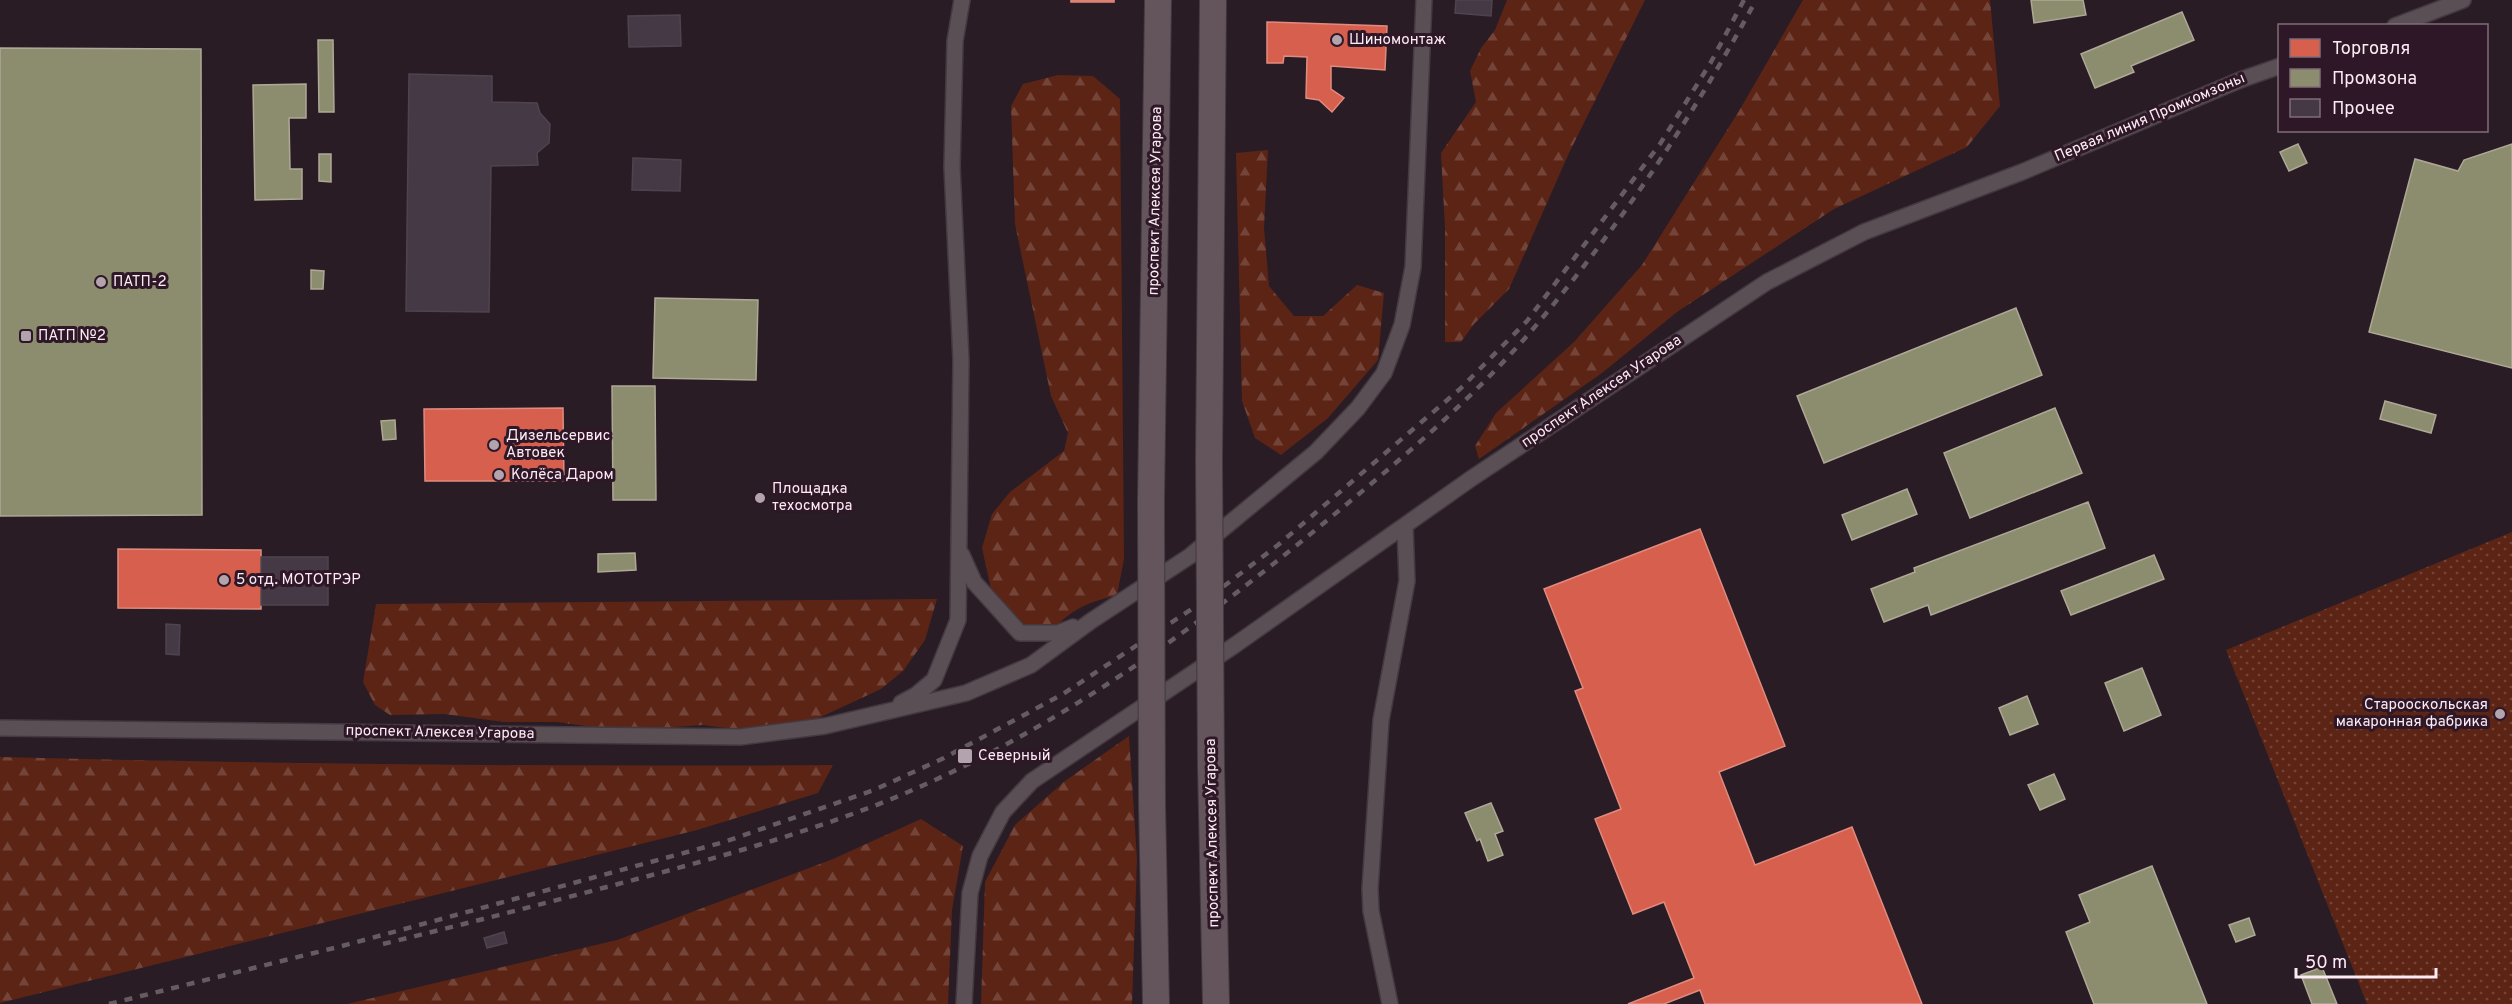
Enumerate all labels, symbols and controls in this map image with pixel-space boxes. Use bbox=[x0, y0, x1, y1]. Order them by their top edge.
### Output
legend bbox=[2278, 24, 2488, 132]
place label: Шиномонтаж bbox=[1349, 31, 1447, 50]
marker: Шиномонтаж bbox=[1330, 33, 1344, 47]
text: Торговля bbox=[2332, 38, 2410, 61]
text: Промзона bbox=[2332, 68, 2417, 91]
street label: Первая линия Промкомзоны bbox=[2052, 69, 2248, 167]
text: Прочее bbox=[2332, 98, 2395, 121]
street label: проспект Алексея Угарова bbox=[1145, 106, 1167, 296]
place label: ПАТП-2 bbox=[113, 273, 167, 292]
marker: ПАТП-2 bbox=[94, 275, 108, 289]
place label: ПАТП №2 bbox=[38, 327, 106, 346]
marker: ПАТП №2 bbox=[19, 329, 33, 343]
street label: проспект Алексея Угарова bbox=[1518, 331, 1686, 453]
place label: Дизельсервис Автовек bbox=[506, 427, 610, 463]
marker: Дизельсервис Автовек bbox=[487, 438, 501, 452]
place label: Колёса Даром bbox=[511, 466, 614, 485]
marker: Колёса Даром bbox=[492, 468, 506, 482]
place label: Площадка техосмотра bbox=[772, 480, 852, 516]
marker: Площадка техосмотра bbox=[753, 491, 767, 505]
place label: 5 отд. МОТОТРЭР bbox=[236, 571, 361, 590]
marker: 5 отд. МОТОТРЭР bbox=[217, 573, 231, 587]
place label: Старооскольская макаронная фабрика bbox=[2336, 696, 2488, 732]
marker: Старооскольская макаронная фабрика bbox=[2493, 707, 2507, 721]
street label: проспект Алексея Угарова bbox=[345, 722, 535, 744]
street label: проспект Алексея Угарова bbox=[1202, 738, 1224, 928]
marker: Северный bbox=[956, 747, 974, 765]
place label: Северный bbox=[978, 747, 1051, 766]
scale bar bbox=[2296, 941, 2436, 979]
text: 50 m bbox=[2305, 952, 2347, 975]

